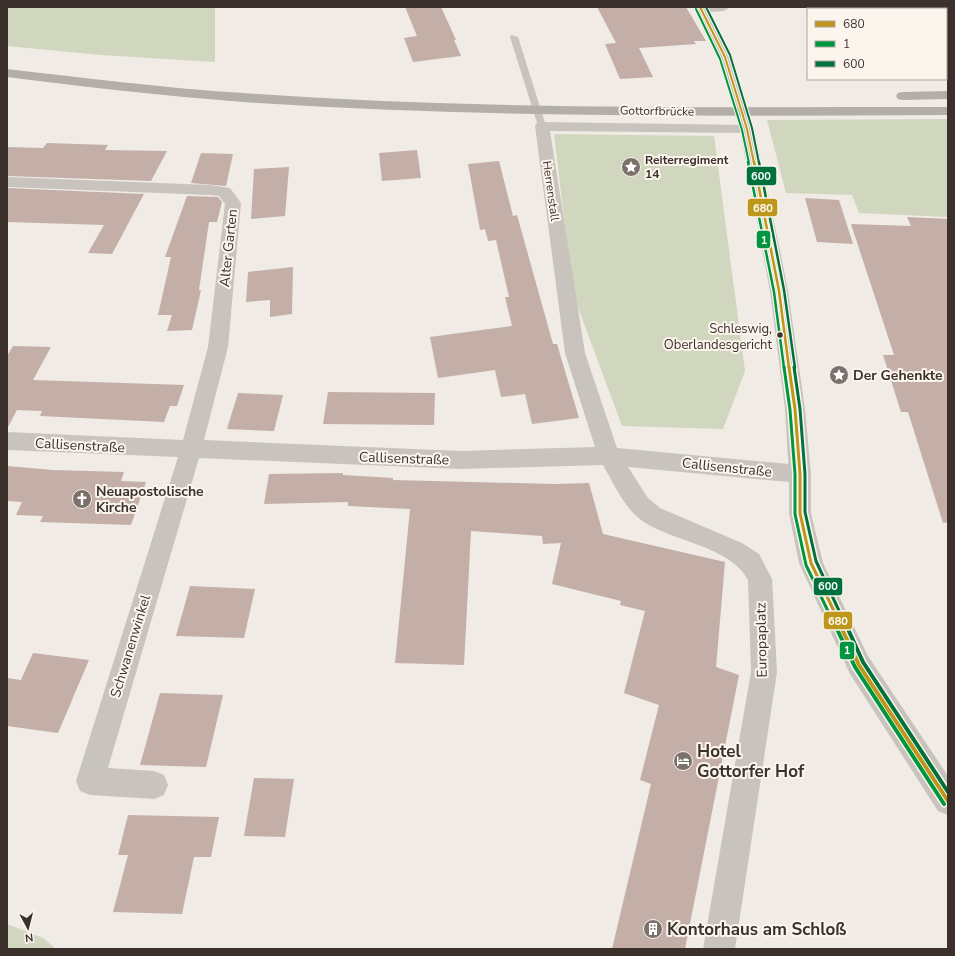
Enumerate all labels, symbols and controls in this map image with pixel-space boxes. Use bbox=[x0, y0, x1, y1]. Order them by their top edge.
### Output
legend bbox=[807, 8, 947, 80]
text: 680 bbox=[843, 16, 865, 32]
text: 1 bbox=[843, 36, 850, 52]
text: 600 bbox=[843, 56, 865, 72]
street label: Gottorfbrücke bbox=[620, 102, 694, 120]
place label: Reiterregiment 14 bbox=[645, 152, 729, 182]
place icon: Reiterregiment 14 bbox=[620, 156, 642, 178]
street label: Herrenstall bbox=[539, 160, 563, 223]
line badge: 600 bbox=[746, 166, 777, 186]
text: 600 bbox=[751, 169, 771, 184]
line badge: 680 bbox=[747, 198, 778, 217]
text: 680 bbox=[753, 201, 773, 216]
street label: Alter Garten bbox=[215, 208, 242, 288]
line badge: 1 bbox=[756, 230, 771, 249]
text: 1 bbox=[761, 233, 767, 248]
place label: Schleswig, Oberlandesgericht bbox=[664, 320, 772, 354]
marker: Schleswig, Oberlandesgericht bbox=[775, 330, 785, 340]
place icon: Der Gehenkte bbox=[828, 364, 850, 386]
place label: Der Gehenkte bbox=[853, 366, 943, 385]
street label: Callisenstraße bbox=[34, 434, 126, 457]
street label: Callisenstraße bbox=[359, 447, 449, 470]
street label: Callisenstraße bbox=[681, 453, 773, 482]
place label: Neuapostolische Kirche bbox=[96, 482, 204, 517]
church icon: Neuapostolische Kirche bbox=[71, 488, 93, 510]
line badge: 600 bbox=[813, 577, 843, 596]
text: 600 bbox=[818, 579, 838, 594]
street label: Schwanenwinkel bbox=[106, 592, 155, 700]
street label: Europaplatz bbox=[751, 602, 772, 678]
line badge: 680 bbox=[823, 611, 853, 630]
text: 680 bbox=[828, 614, 848, 629]
line badge: 1 bbox=[839, 641, 855, 660]
text: 1 bbox=[844, 643, 850, 658]
place label: Hotel Gottorfer Hof bbox=[697, 740, 805, 783]
hotel icon: Hotel Gottorfer Hof bbox=[672, 750, 694, 772]
north arrow bbox=[8, 908, 48, 948]
building icon: Kontorhaus am Schloß bbox=[642, 918, 664, 940]
place label: Kontorhaus am Schloß bbox=[667, 918, 846, 941]
text: N bbox=[24, 929, 34, 945]

